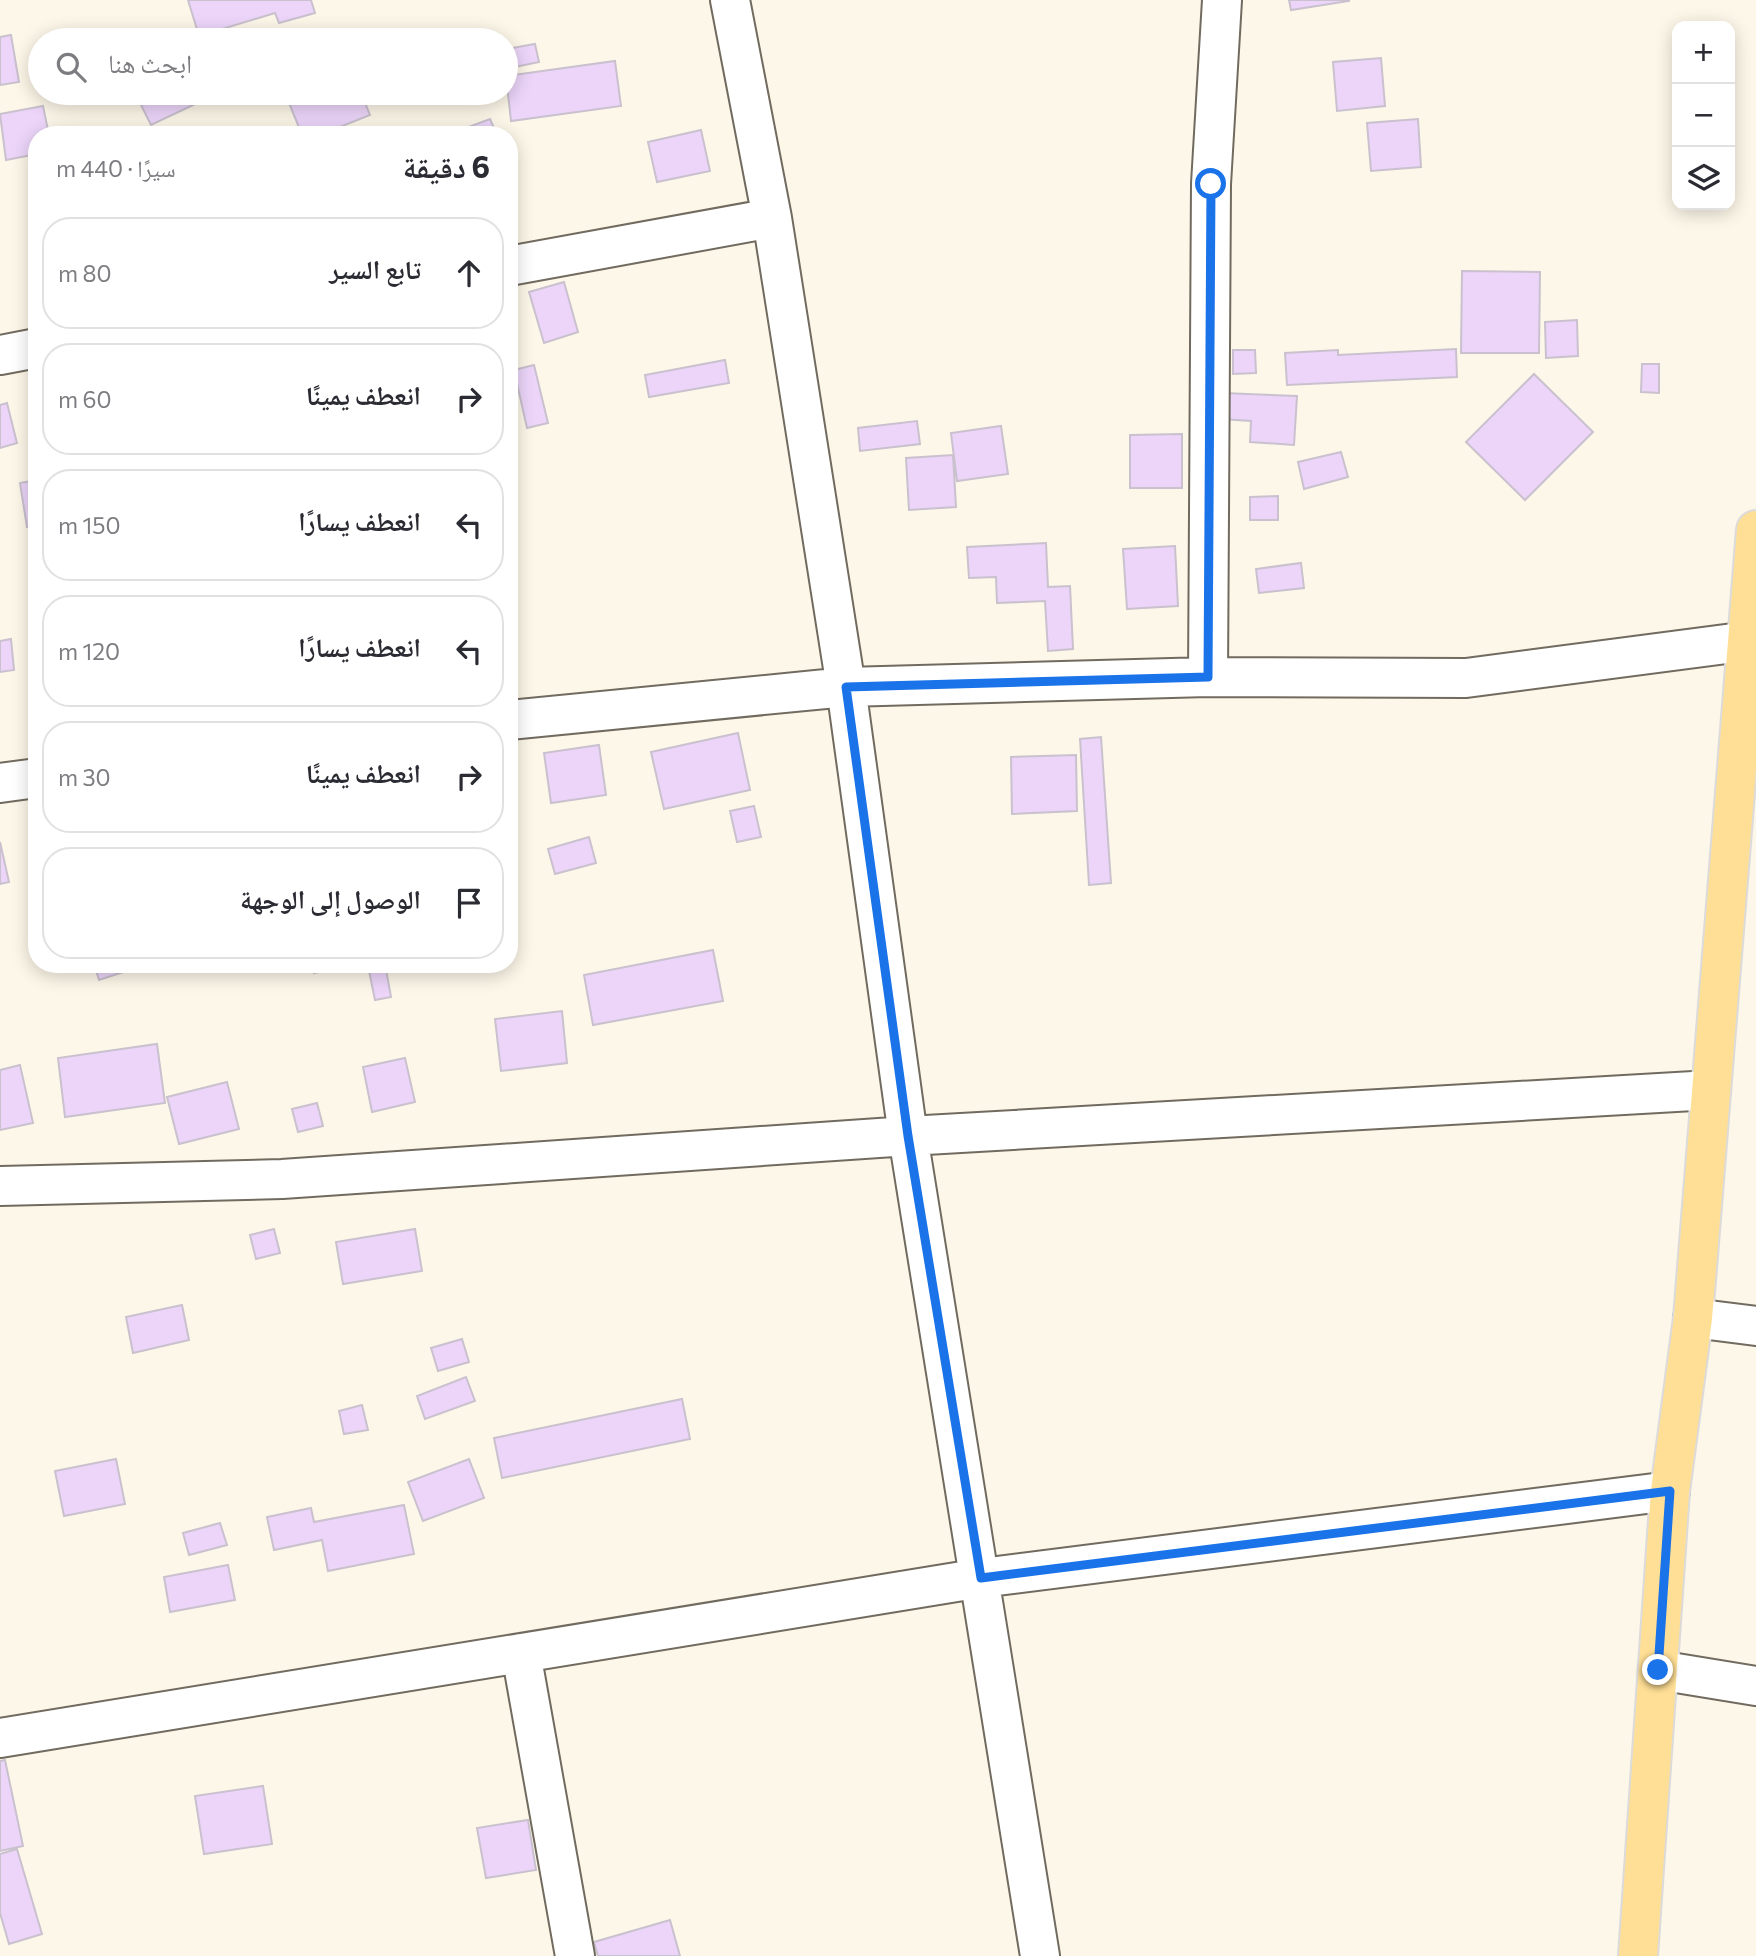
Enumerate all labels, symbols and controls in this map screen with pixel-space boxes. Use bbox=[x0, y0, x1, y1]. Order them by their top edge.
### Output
map controls bbox=[1672, 21, 1735, 210]
button: + bbox=[1672, 21, 1735, 84]
search box bbox=[28, 28, 518, 105]
text: ابحث هنا bbox=[108, 47, 192, 78]
icon: search bbox=[52, 48, 90, 86]
button: − bbox=[1672, 84, 1735, 147]
text: 6 دقيقة bbox=[403, 147, 490, 184]
button: layers bbox=[1672, 147, 1735, 210]
text: سيرًا · 440 m bbox=[56, 154, 176, 182]
route start bbox=[1195, 168, 1226, 199]
text: تابع السير bbox=[329, 253, 421, 284]
icon: ahead bbox=[450, 254, 488, 292]
text: 80 m bbox=[58, 259, 111, 287]
text: انعطف يمينًا bbox=[306, 379, 421, 410]
icon: right bbox=[450, 380, 488, 418]
text: 60 m bbox=[58, 385, 111, 413]
text: انعطف يسارًا bbox=[298, 505, 421, 536]
icon: left bbox=[450, 506, 488, 544]
text: 150 m bbox=[58, 511, 121, 539]
text: انعطف يسارًا bbox=[298, 631, 421, 662]
icon: left bbox=[450, 632, 488, 670]
text: 120 m bbox=[58, 637, 120, 665]
text: انعطف يمينًا bbox=[306, 757, 421, 788]
icon: right bbox=[450, 758, 488, 796]
text: 30 m bbox=[58, 763, 111, 791]
text: الوصول إلى الوجهة bbox=[240, 883, 421, 914]
icon: arrive bbox=[450, 884, 488, 922]
route end bbox=[1642, 1654, 1673, 1685]

